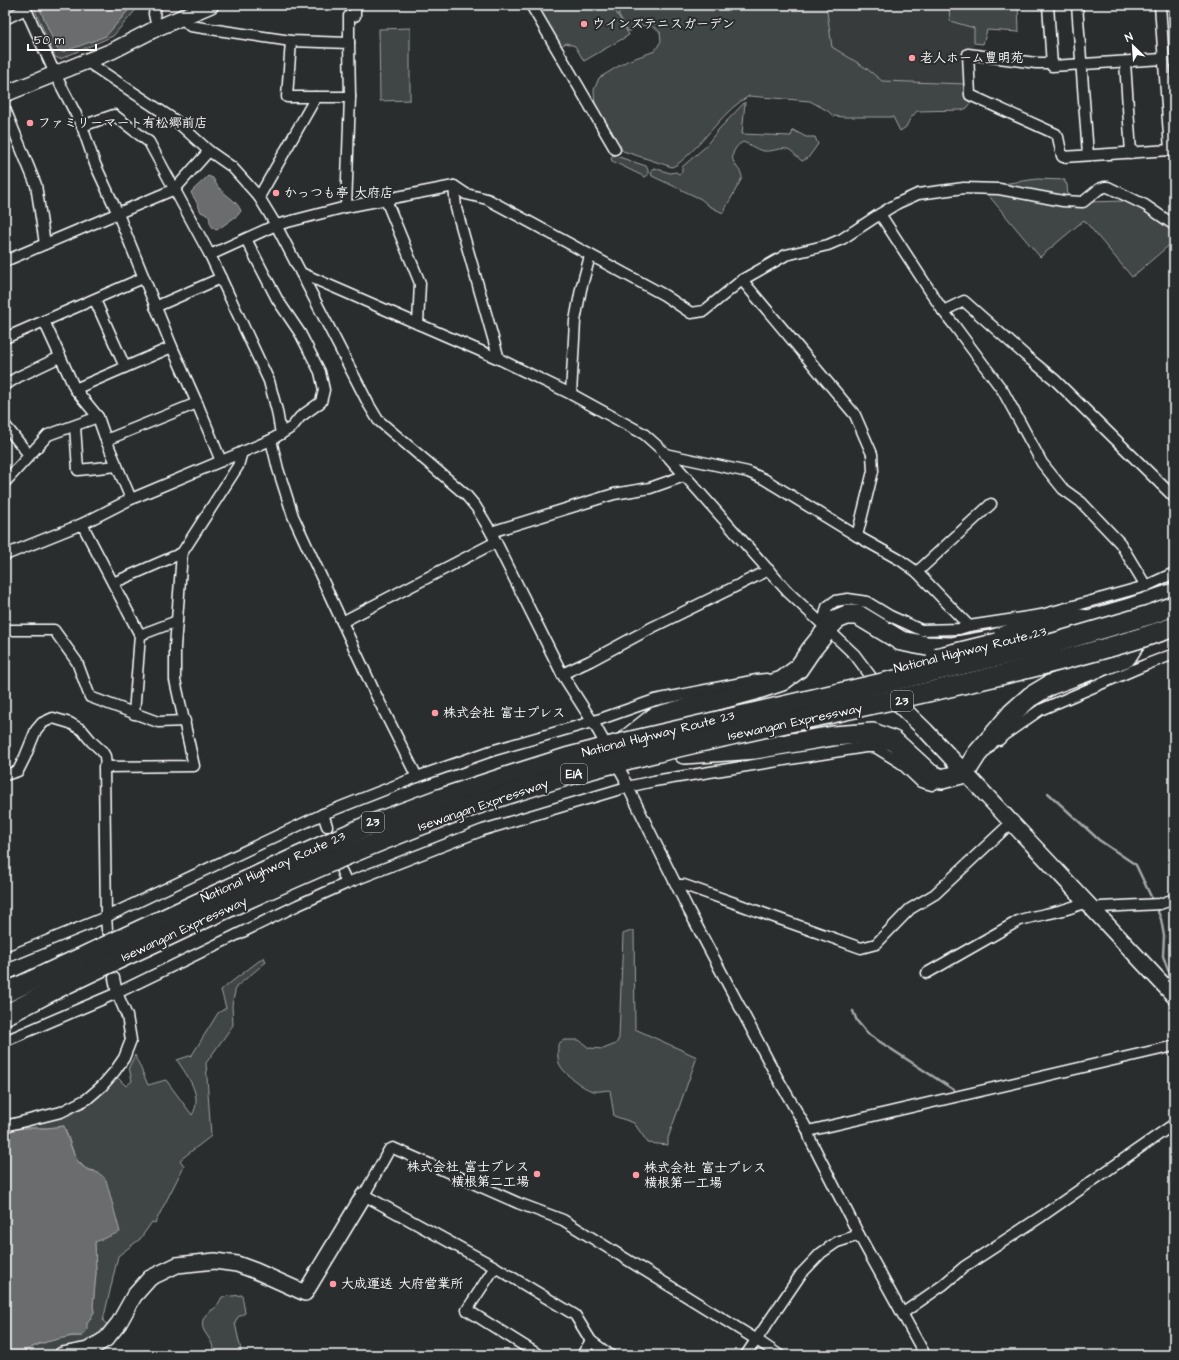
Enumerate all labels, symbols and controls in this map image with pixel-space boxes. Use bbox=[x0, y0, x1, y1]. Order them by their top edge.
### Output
place label: ウインズテニスガーデン bbox=[592, 15, 735, 33]
marker: ウインズテニスガーデン bbox=[579, 19, 589, 29]
scale bar bbox=[28, 26, 96, 52]
north arrow bbox=[1113, 26, 1153, 66]
text: N bbox=[1123, 29, 1135, 46]
text: 50 m bbox=[34, 32, 65, 49]
place label: 老人ホーム豊明苑 bbox=[920, 49, 1023, 67]
marker: 老人ホーム豊明苑 bbox=[907, 53, 917, 63]
place label: ファミリーマート有松郷前店 bbox=[38, 114, 208, 132]
marker: ファミリーマート有松郷前店 bbox=[25, 118, 35, 128]
place label: かっつも亭 大府店 bbox=[284, 184, 393, 202]
marker: かっつも亭 大府店 bbox=[271, 188, 281, 198]
street label: National Highway Route 23 bbox=[892, 622, 1049, 679]
road number: 23 bbox=[891, 691, 913, 711]
street label: Isewangan Expressway bbox=[726, 699, 864, 746]
place label: 株式会社 富士プレス bbox=[443, 704, 565, 722]
street label: National Highway Route 23 bbox=[580, 706, 737, 763]
marker: 株式会社 富士プレス bbox=[430, 708, 440, 718]
road number: E1A bbox=[561, 764, 587, 784]
street label: Isewangan Expressway bbox=[415, 774, 551, 837]
road number: 23 bbox=[362, 812, 384, 832]
street label: National Highway Route 23 bbox=[198, 827, 349, 908]
street label: Isewangan Expressway bbox=[118, 892, 250, 967]
place label: 株式会社 富士プレス 横根第二工場 bbox=[407, 1158, 529, 1191]
place label: 株式会社 富士プレス 横根第一工場 bbox=[644, 1159, 766, 1192]
marker: 株式会社 富士プレス 横根第二工場 bbox=[532, 1169, 542, 1179]
marker: 株式会社 富士プレス 横根第一工場 bbox=[631, 1170, 641, 1180]
place label: 大成運送 大府営業所 bbox=[341, 1275, 463, 1293]
marker: 大成運送 大府営業所 bbox=[328, 1279, 338, 1289]

